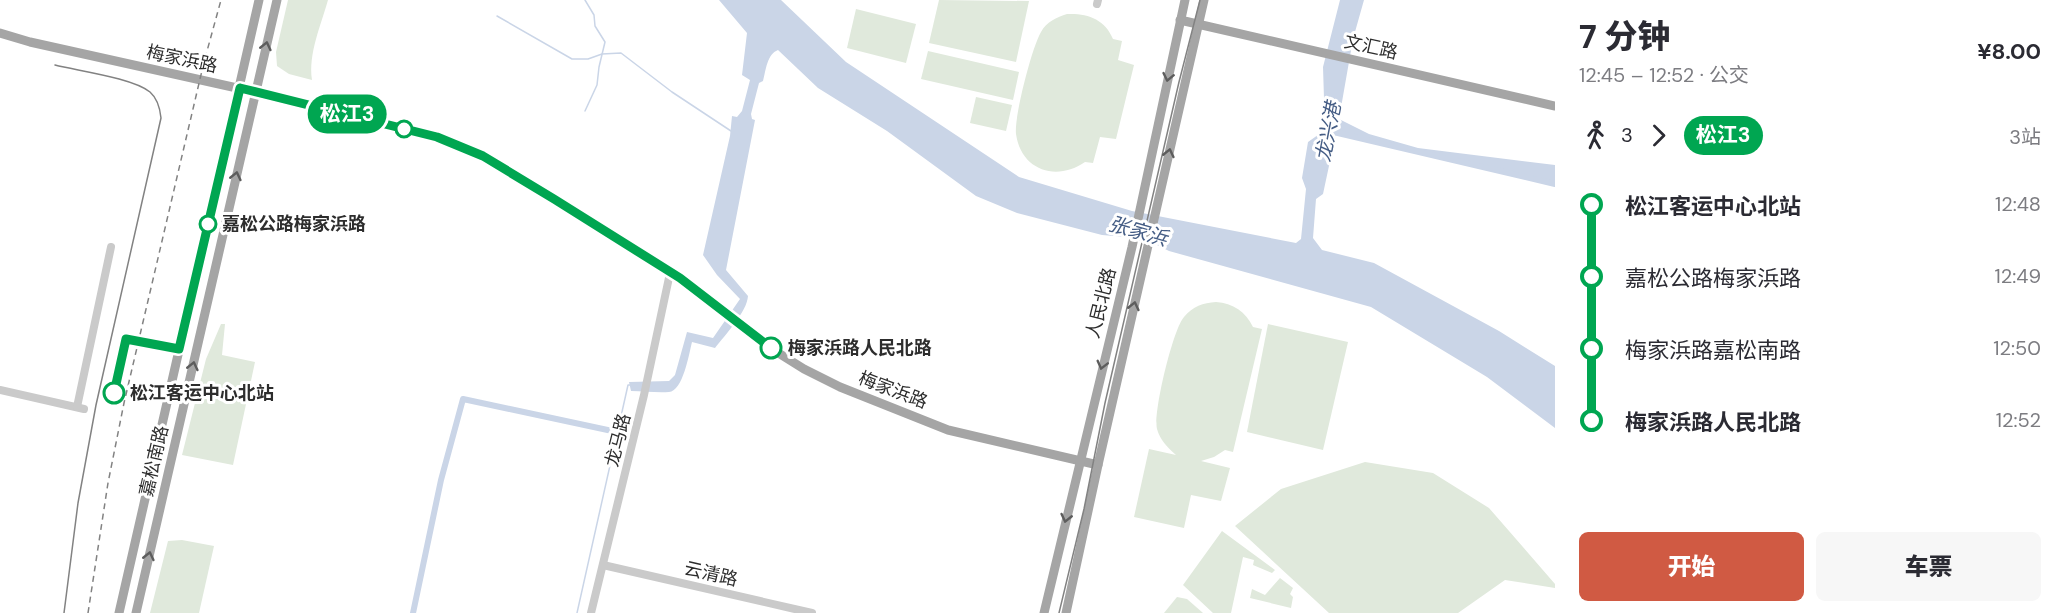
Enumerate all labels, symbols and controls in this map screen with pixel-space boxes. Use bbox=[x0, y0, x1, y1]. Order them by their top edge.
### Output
text: 7 分钟 bbox=[1579, 15, 1670, 58]
street label: 文汇路 bbox=[1342, 29, 1400, 65]
text: ¥8.00 bbox=[1977, 37, 2041, 66]
street label: 梅家浜路 bbox=[144, 40, 220, 78]
one-way arrow bbox=[258, 41, 271, 51]
text: 12:45 – 12:52 · 公交 bbox=[1579, 62, 1749, 88]
one-way arrow bbox=[1162, 72, 1175, 82]
line badge: 松江3 bbox=[312, 94, 382, 134]
water label: 龙兴港 bbox=[1310, 97, 1347, 164]
text: 松江3 bbox=[320, 100, 374, 128]
icon: walk bbox=[1579, 119, 1612, 152]
icon: forward bbox=[1642, 119, 1675, 152]
unlabelled marker bbox=[395, 120, 413, 138]
text: 松江3 bbox=[1696, 121, 1751, 149]
text: 3 bbox=[1621, 122, 1633, 148]
text: 3站 bbox=[2009, 124, 2041, 150]
one-way arrow bbox=[1162, 148, 1175, 158]
one-way arrow bbox=[229, 171, 242, 181]
text: 12:48 bbox=[1995, 191, 2041, 217]
text: 松江客运中心北站 bbox=[1625, 192, 1801, 221]
water label: 张家浜 bbox=[1106, 210, 1172, 252]
place label: 嘉松公路梅家浜路 bbox=[222, 212, 366, 236]
marker: 嘉松公路梅家浜路 bbox=[199, 215, 217, 233]
text: 12:49 bbox=[1995, 263, 2041, 289]
text: 嘉松公路梅家浜路 bbox=[1625, 264, 1801, 293]
street label: 人民北路 bbox=[1081, 265, 1121, 341]
one-way arrow bbox=[1127, 301, 1140, 311]
text: 12:50 bbox=[1993, 335, 2041, 361]
place label: 梅家浜路人民北路 bbox=[788, 336, 932, 360]
text: 梅家浜路嘉松南路 bbox=[1625, 336, 1801, 365]
marker: 梅家浜路人民北路 bbox=[760, 337, 782, 359]
one-way arrow bbox=[1097, 360, 1110, 370]
one-way arrow bbox=[185, 361, 198, 371]
street label: 梅家浜路 bbox=[855, 366, 931, 414]
place label: 松江客运中心北站 bbox=[130, 381, 274, 405]
marker: 松江客运中心北站 bbox=[103, 382, 125, 404]
text: 12:52 bbox=[1996, 407, 2041, 433]
text: 梅家浜路人民北路 bbox=[1625, 408, 1801, 437]
street label: 龙马路 bbox=[600, 411, 636, 469]
street label: 嘉松南路 bbox=[134, 423, 174, 499]
one-way arrow bbox=[1060, 513, 1073, 523]
button: 开始 bbox=[1579, 532, 1804, 601]
button: 车票 bbox=[1816, 532, 2041, 601]
one-way arrow bbox=[142, 551, 155, 561]
street label: 云清路 bbox=[682, 556, 740, 592]

